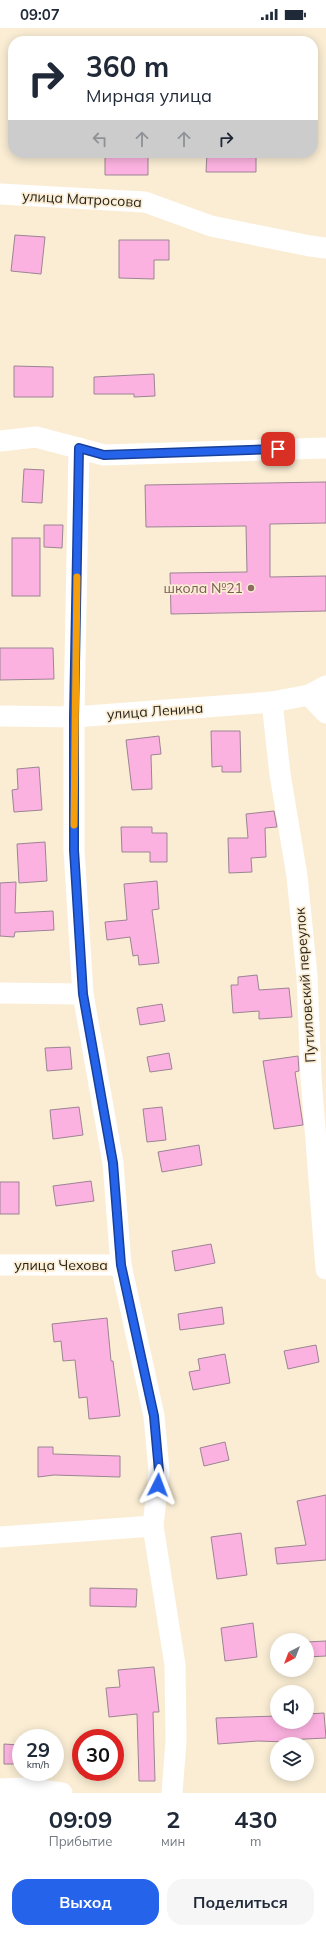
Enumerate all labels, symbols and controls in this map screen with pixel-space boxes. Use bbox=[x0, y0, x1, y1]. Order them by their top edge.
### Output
text: 09:07 bbox=[20, 5, 60, 24]
text: 360 m bbox=[86, 49, 169, 84]
icon: right bbox=[20, 52, 72, 104]
text: Мирная улица bbox=[86, 84, 212, 107]
icon: left bbox=[89, 128, 111, 150]
icon: ahead bbox=[131, 128, 153, 150]
icon: ahead bbox=[173, 128, 195, 150]
icon: right bbox=[215, 128, 237, 150]
street label: улица Матросова bbox=[22, 187, 142, 211]
pin bbox=[261, 432, 295, 466]
icon: arrive bbox=[267, 438, 289, 460]
place label: школа №21 bbox=[164, 579, 243, 597]
marker: школа №21 bbox=[246, 583, 256, 593]
street label: улица Ленина bbox=[106, 699, 204, 723]
street label: Путиловский переулок bbox=[291, 906, 319, 1063]
street label: улица Чехова bbox=[14, 1256, 108, 1274]
position arrow bbox=[137, 1464, 179, 1506]
north arrow bbox=[270, 1633, 314, 1677]
map controls bbox=[270, 1633, 314, 1781]
button: sound bbox=[270, 1685, 314, 1729]
speed limit sign: 30 bbox=[72, 1729, 124, 1781]
text: 29 bbox=[26, 1737, 50, 1762]
button: layers bbox=[270, 1737, 314, 1781]
text: km/h bbox=[27, 1758, 49, 1771]
text: 09:09 bbox=[49, 1804, 112, 1834]
text: 2 bbox=[166, 1804, 180, 1834]
text: 430 bbox=[234, 1804, 277, 1834]
text: Прибытие bbox=[49, 1833, 112, 1849]
text: мин bbox=[161, 1833, 185, 1849]
text: m bbox=[250, 1833, 261, 1849]
button: Выход bbox=[12, 1879, 159, 1925]
button: Поделиться bbox=[167, 1879, 314, 1925]

